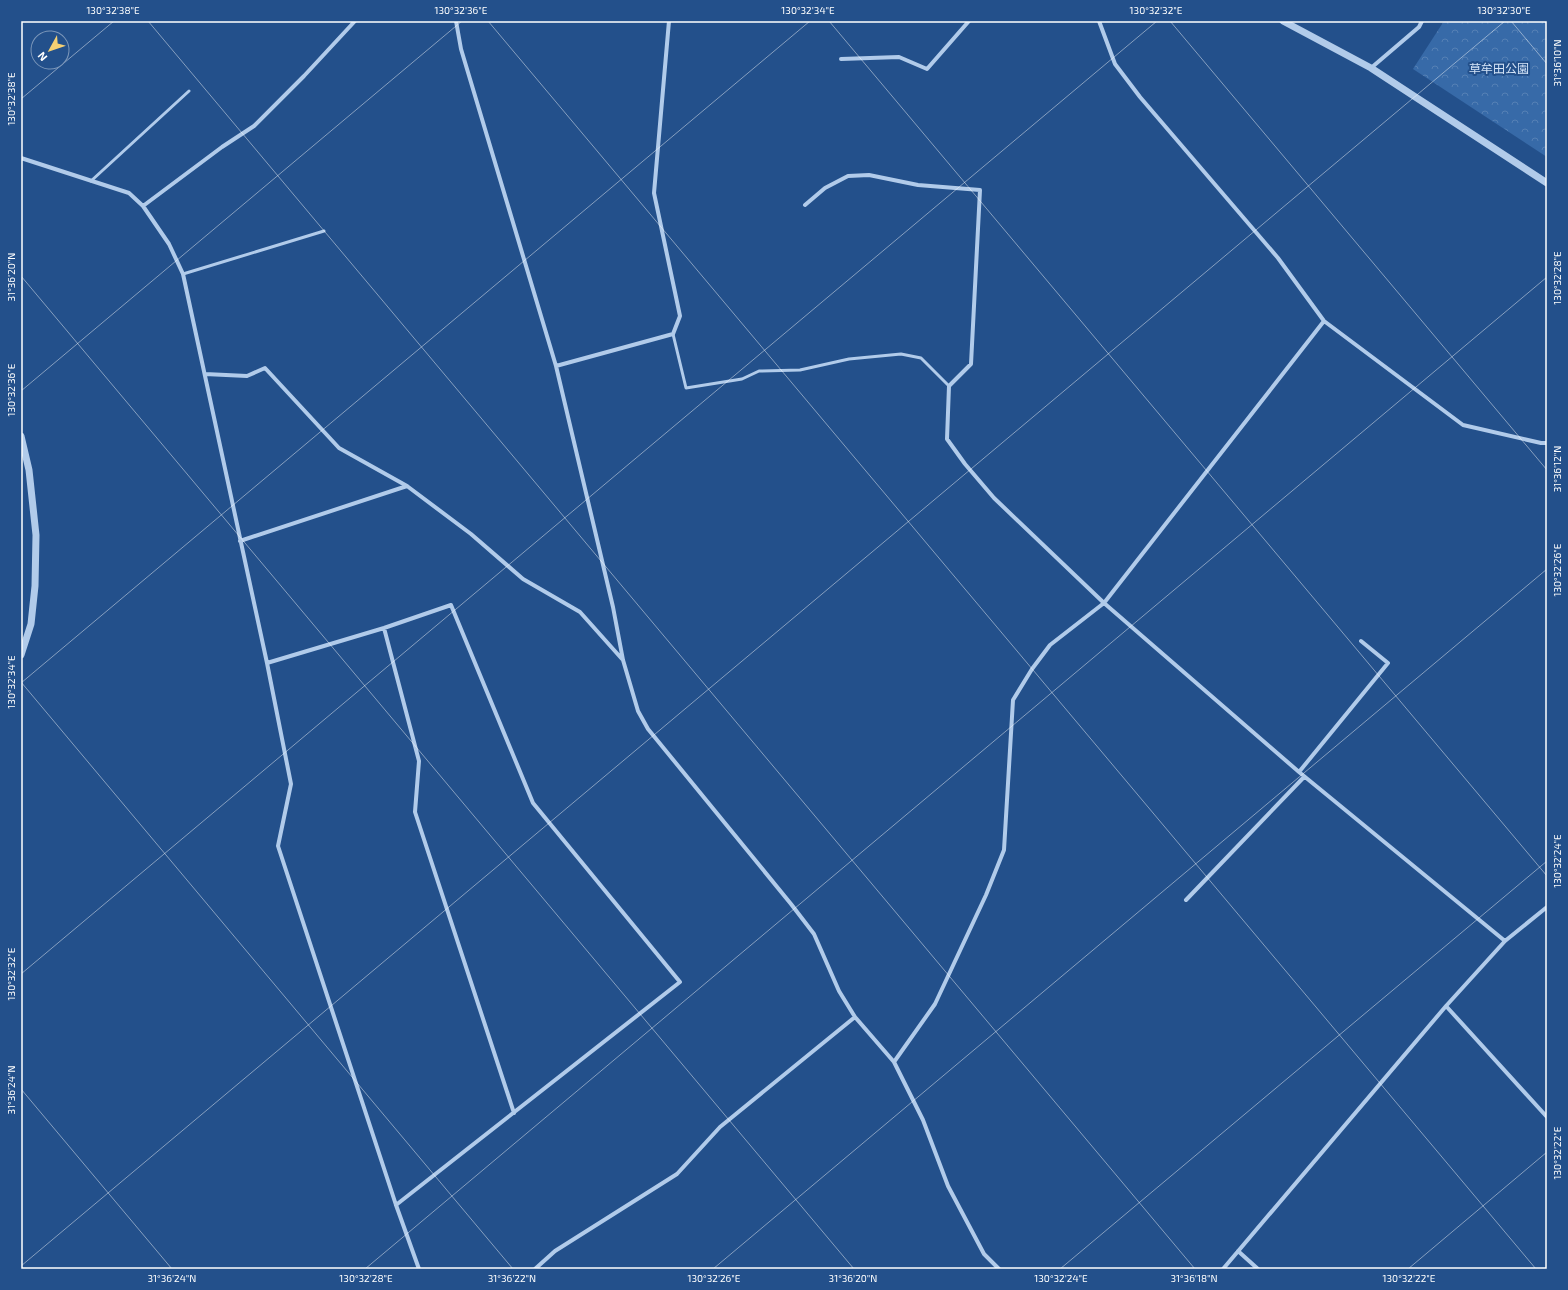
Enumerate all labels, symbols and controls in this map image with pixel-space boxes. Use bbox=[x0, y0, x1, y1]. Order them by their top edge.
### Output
text: 130°32'38"E bbox=[86, 4, 140, 16]
text: 130°32'36"E bbox=[435, 4, 488, 16]
text: 130°32'34"E bbox=[781, 4, 835, 16]
text: 130°32'32"E bbox=[1130, 4, 1183, 16]
text: 130°32'30"E bbox=[1477, 4, 1531, 16]
north arrow bbox=[30, 30, 70, 70]
text: 31°36'10"N bbox=[1551, 39, 1563, 87]
text: N bbox=[34, 49, 49, 64]
park label: 草牟田公園 bbox=[1469, 61, 1529, 75]
text: 130°32'38"E bbox=[5, 72, 17, 126]
text: 130°32'28"E bbox=[1551, 251, 1563, 305]
text: 31°36'20"N bbox=[5, 253, 17, 301]
text: 130°32'36"E bbox=[5, 363, 17, 416]
text: 31°36'12"N bbox=[1551, 446, 1563, 492]
text: 130°32'26"E bbox=[1551, 543, 1563, 596]
text: 130°32'34"E bbox=[5, 655, 17, 709]
text: 130°32'24"E bbox=[1551, 834, 1563, 888]
text: 130°32'32"E bbox=[5, 947, 17, 1000]
text: 31°36'24"N bbox=[5, 1066, 17, 1114]
text: 130°32'22"E bbox=[1551, 1126, 1563, 1179]
text: 31°36'24"N bbox=[148, 1272, 196, 1284]
text: 130°32'28"E bbox=[339, 1272, 393, 1284]
text: 31°36'22"N bbox=[488, 1272, 536, 1284]
text: 130°32'26"E bbox=[688, 1272, 741, 1284]
text: 31°36'20"N bbox=[829, 1272, 877, 1284]
text: 130°32'24"E bbox=[1034, 1272, 1088, 1284]
text: 31°36'18"N bbox=[1170, 1272, 1218, 1284]
text: 130°32'22"E bbox=[1383, 1272, 1436, 1284]

